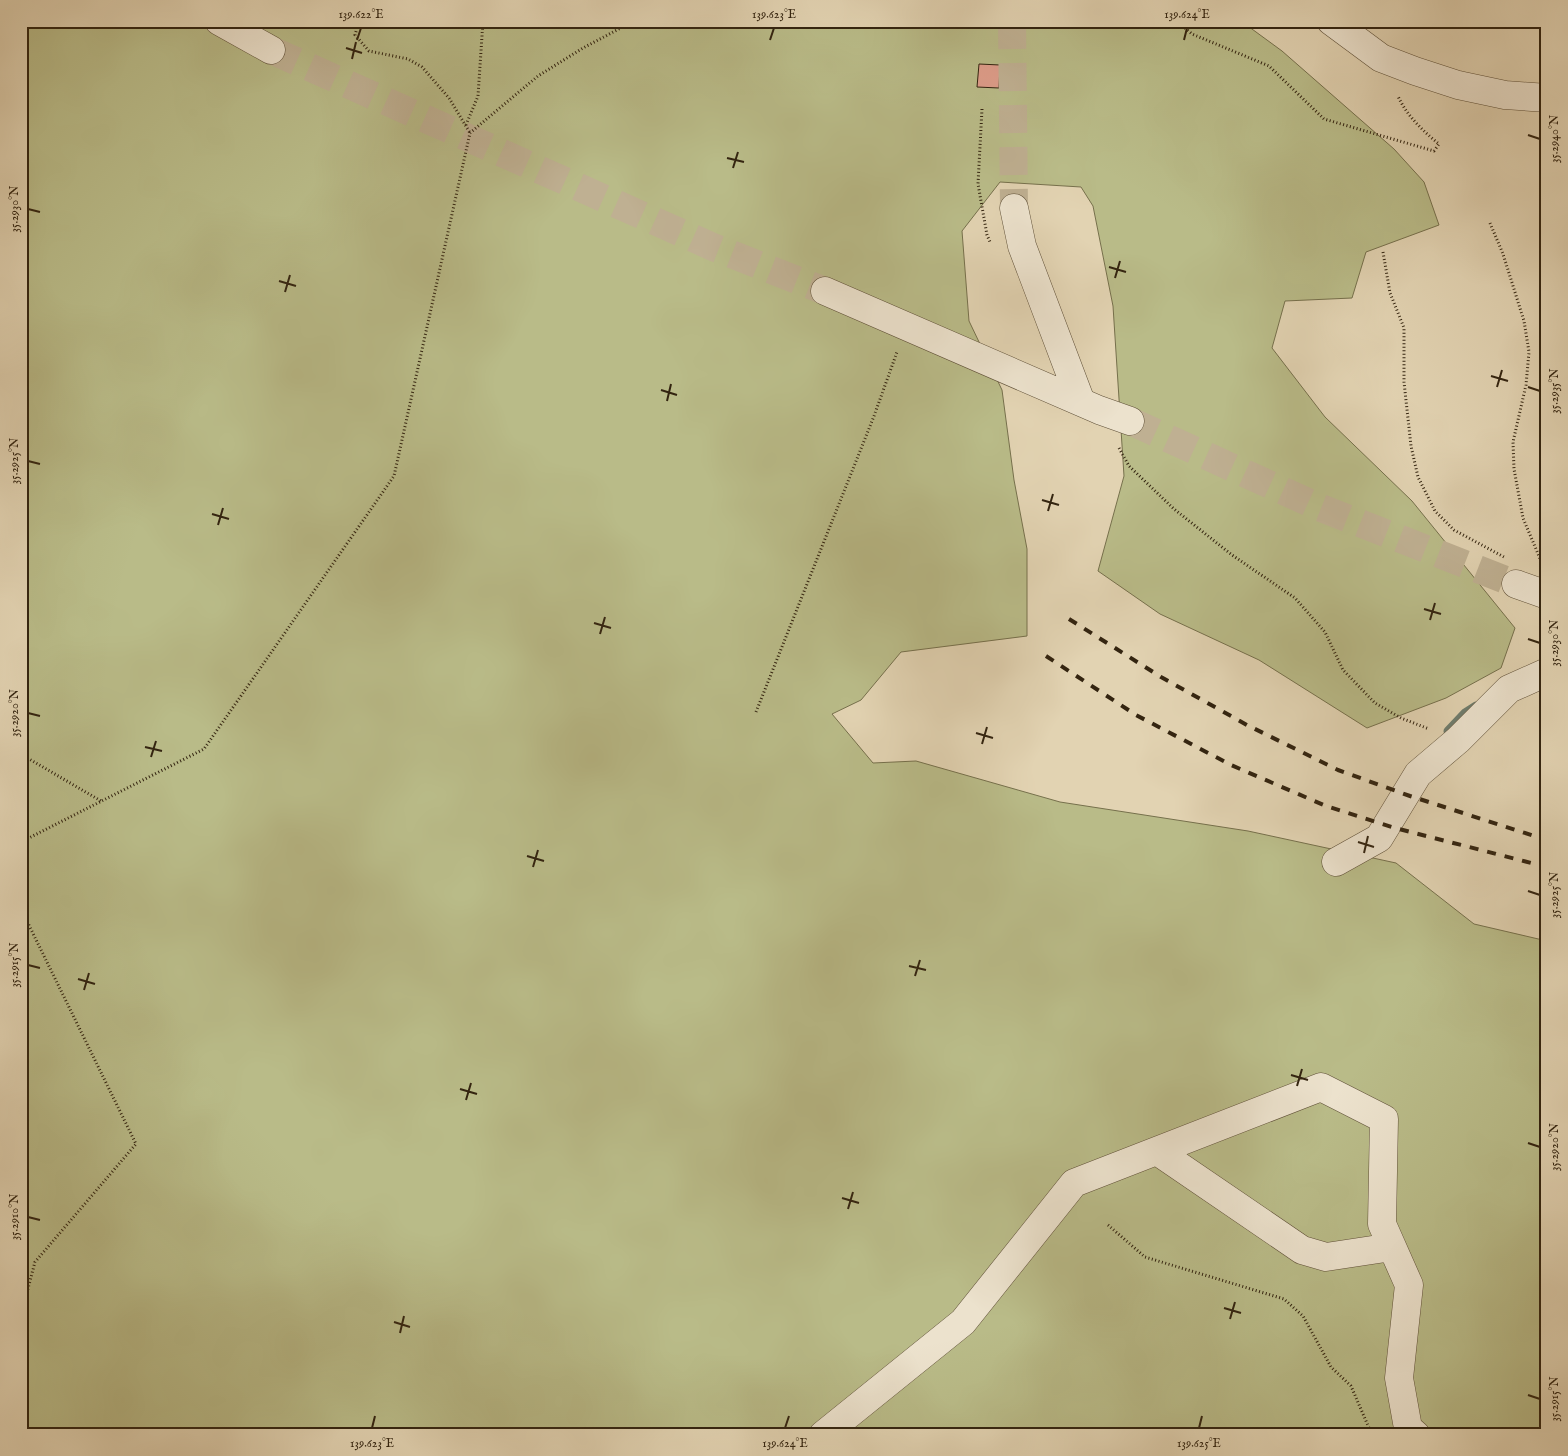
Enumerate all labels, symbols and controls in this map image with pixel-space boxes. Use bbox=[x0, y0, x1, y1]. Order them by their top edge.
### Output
text: 139.622°E bbox=[338, 7, 384, 22]
text: 139.623°E bbox=[752, 7, 796, 22]
text: 139.624°E bbox=[1164, 7, 1210, 22]
text: 35.2940°N bbox=[1547, 114, 1562, 163]
text: 35.2930°N bbox=[7, 185, 22, 232]
text: 35.2935°N bbox=[1547, 368, 1562, 414]
text: 35.2925°N bbox=[7, 437, 22, 484]
text: 35.2930°N bbox=[1547, 619, 1562, 666]
text: 35.2920°N bbox=[7, 688, 22, 737]
text: 35.2925°N bbox=[1547, 871, 1562, 918]
text: 35.2915°N bbox=[7, 942, 22, 988]
text: 35.2920°N bbox=[1547, 1122, 1562, 1171]
text: 35.2910°N bbox=[7, 1193, 22, 1240]
text: 35.2915°N bbox=[1547, 1376, 1562, 1422]
text: 139.623°E bbox=[350, 1436, 394, 1451]
text: 139.624°E bbox=[762, 1436, 808, 1451]
text: 139.625°E bbox=[1177, 1436, 1221, 1451]

